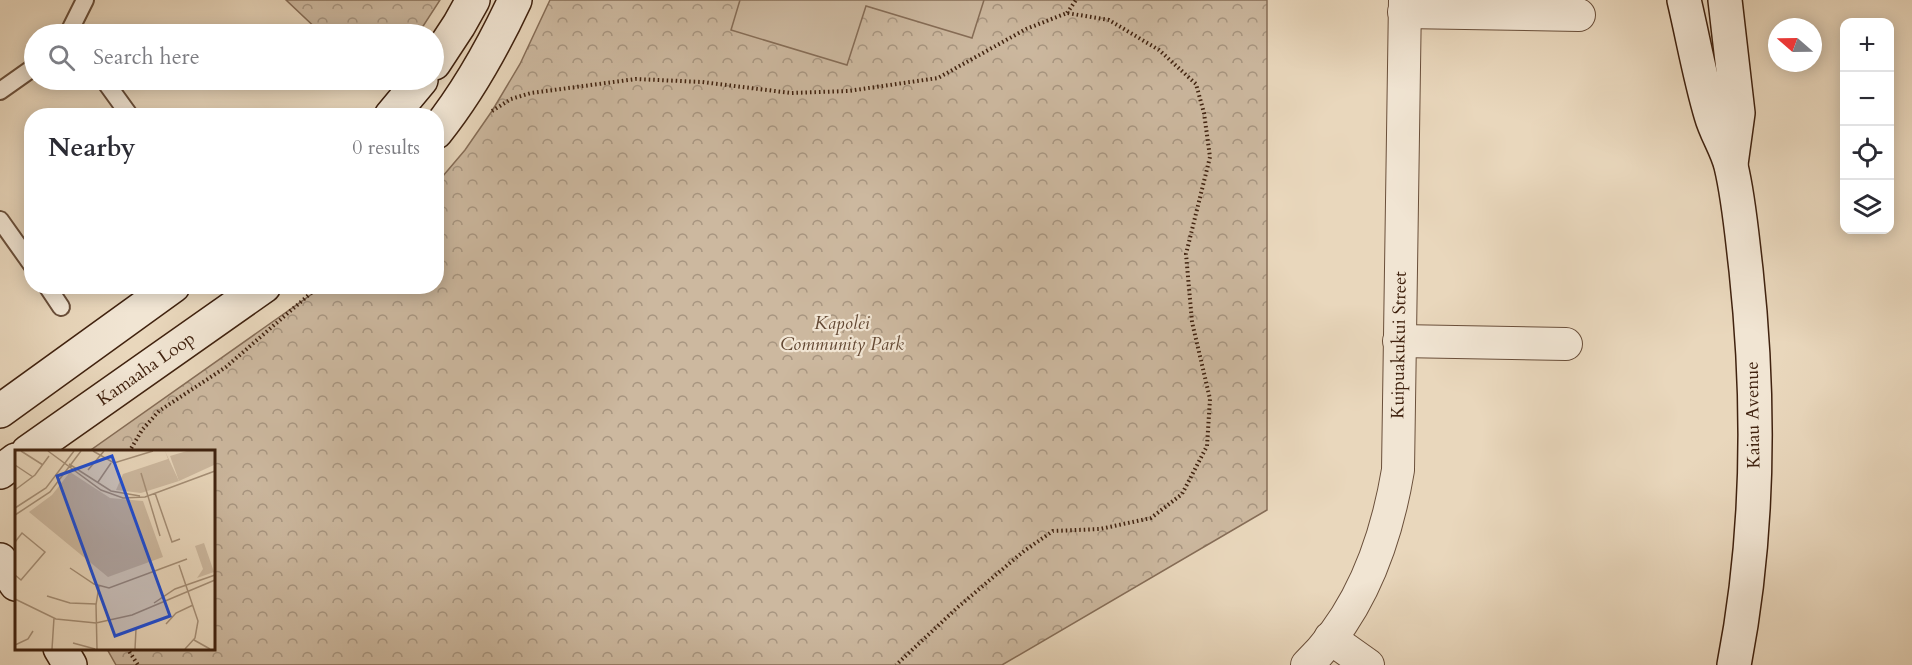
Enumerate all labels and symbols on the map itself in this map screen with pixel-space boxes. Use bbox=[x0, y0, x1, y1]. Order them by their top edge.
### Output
north arrow bbox=[1768, 18, 1822, 72]
street label: Kuipuakukui Street bbox=[1385, 271, 1413, 419]
park label: Kapolei Community Park bbox=[780, 311, 904, 357]
street label: Kamaaha Loop bbox=[92, 326, 200, 412]
street label: Kaiau Avenue bbox=[1740, 361, 1766, 469]
inset map bbox=[15, 450, 214, 650]

